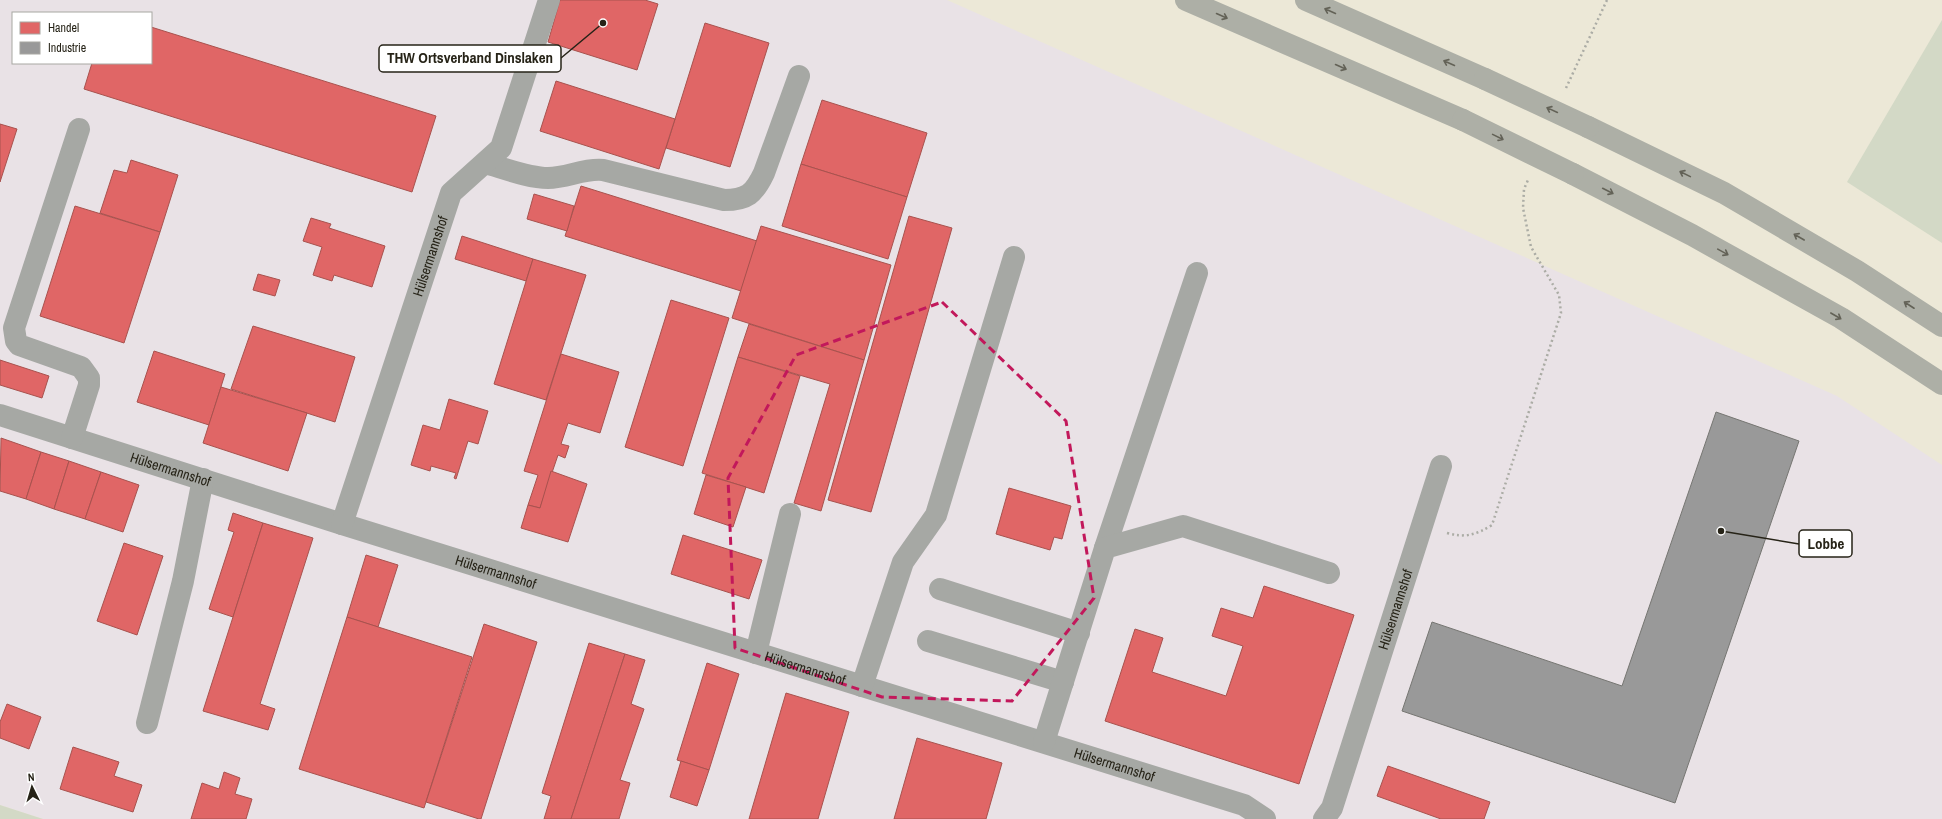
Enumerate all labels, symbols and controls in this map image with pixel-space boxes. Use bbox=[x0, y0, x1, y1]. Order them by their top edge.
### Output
one-way arrow bbox=[1325, 7, 1337, 14]
legend bbox=[12, 12, 152, 64]
one-way arrow bbox=[1216, 12, 1228, 20]
text: Handel bbox=[48, 20, 79, 36]
text: Industrie bbox=[48, 40, 86, 56]
callout: THW Ortsverband Dinslaken bbox=[379, 45, 561, 72]
text: THW Ortsverband Dinslaken bbox=[387, 47, 553, 68]
one-way arrow bbox=[1444, 59, 1456, 66]
one-way arrow bbox=[1335, 64, 1347, 72]
one-way arrow bbox=[1547, 106, 1559, 113]
one-way arrow bbox=[1492, 134, 1504, 141]
one-way arrow bbox=[1679, 170, 1691, 177]
one-way arrow bbox=[1602, 188, 1614, 196]
street label: Hülsermannshof bbox=[409, 213, 452, 299]
one-way arrow bbox=[1793, 232, 1805, 240]
one-way arrow bbox=[1717, 249, 1729, 257]
one-way arrow bbox=[1904, 301, 1915, 309]
one-way arrow bbox=[1830, 312, 1842, 320]
street label: Hülsermannshof bbox=[128, 448, 214, 491]
callout: Lobbe bbox=[1799, 530, 1852, 557]
text: Lobbe bbox=[1808, 533, 1845, 554]
street label: Hülsermannshof bbox=[453, 551, 539, 593]
street label: Hülsermannshof bbox=[1374, 566, 1417, 652]
street label: Hülsermannshof bbox=[762, 647, 848, 690]
street label: Hülsermannshof bbox=[1072, 744, 1158, 786]
north arrow bbox=[12, 767, 52, 807]
text: N bbox=[27, 770, 35, 784]

